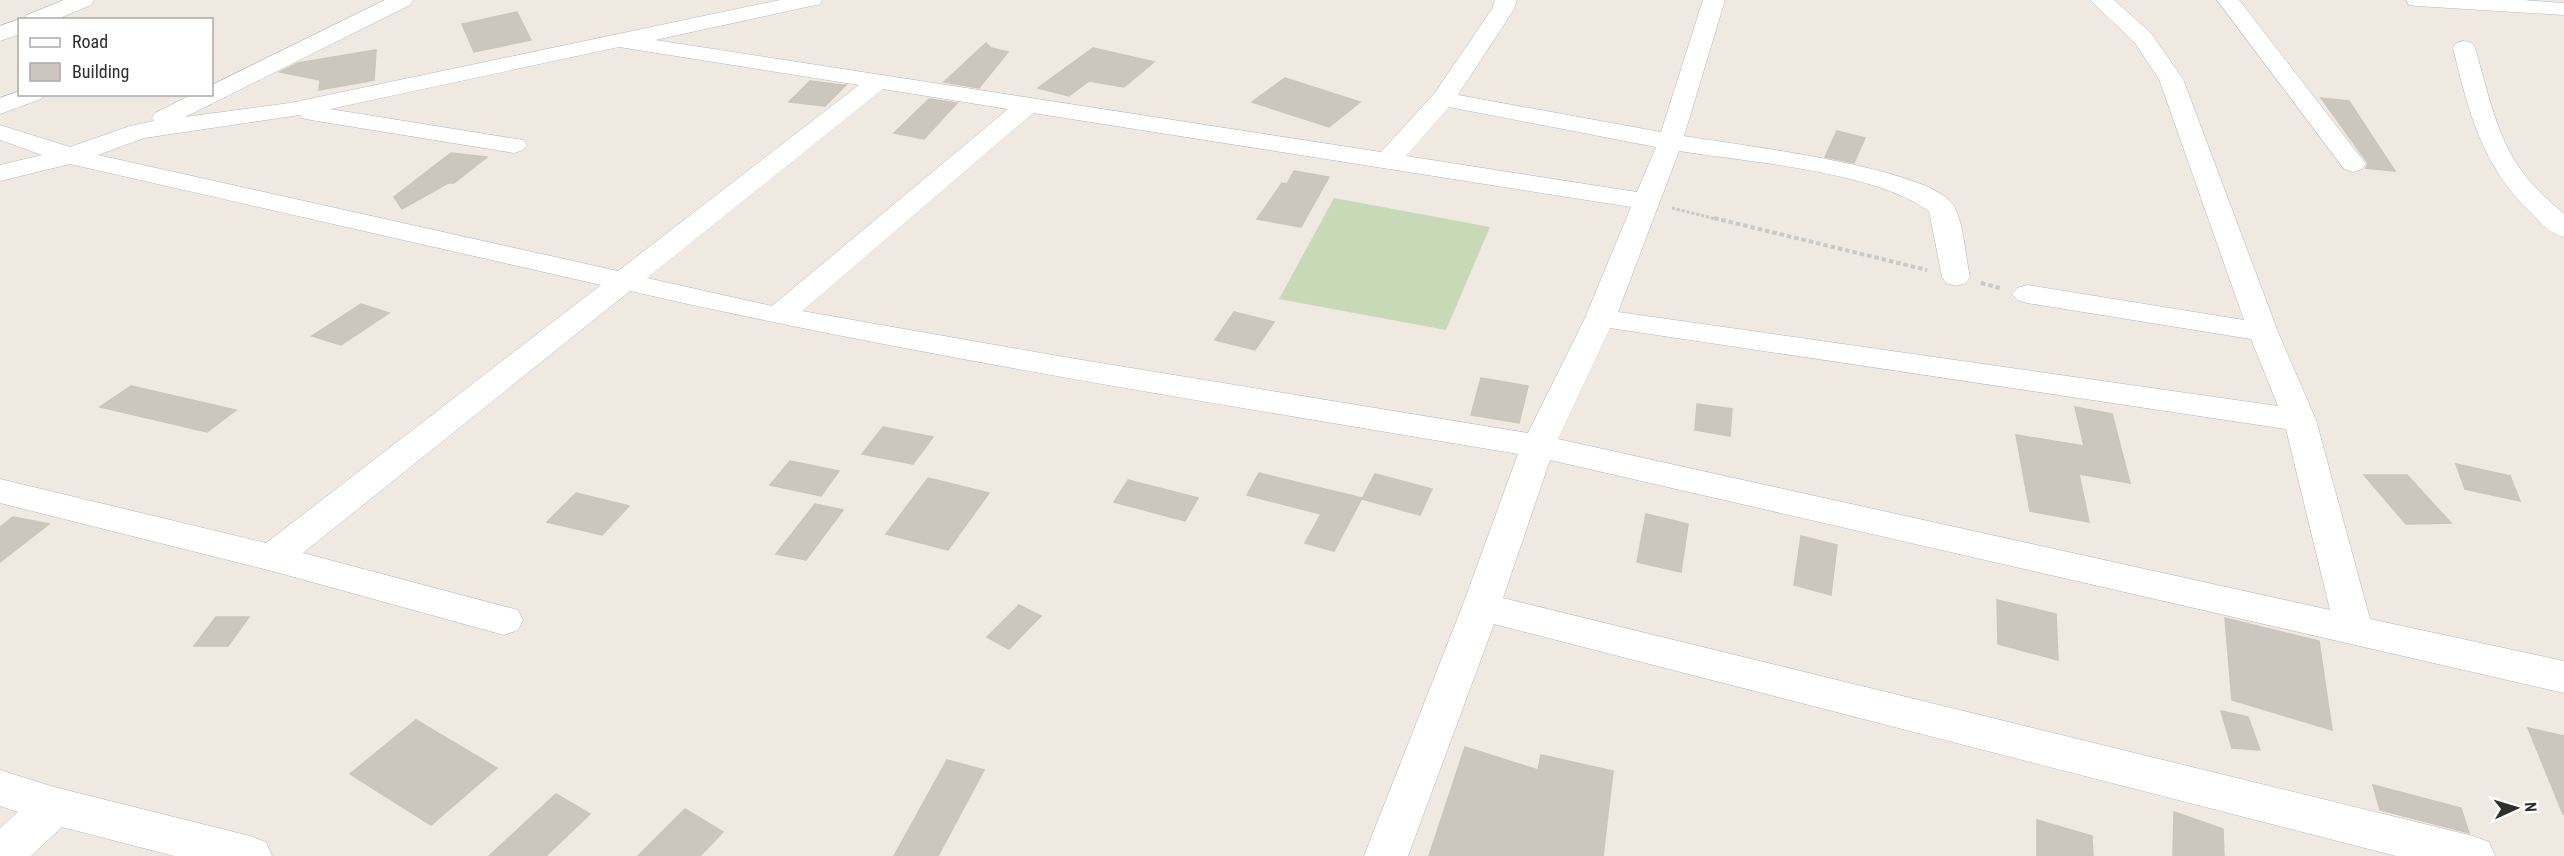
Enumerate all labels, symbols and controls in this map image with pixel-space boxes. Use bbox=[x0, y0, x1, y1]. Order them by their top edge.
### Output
legend bbox=[18, 18, 213, 96]
text: Road bbox=[72, 31, 108, 52]
text: Building bbox=[72, 61, 129, 82]
north arrow bbox=[2486, 778, 2546, 838]
text: N bbox=[2521, 801, 2540, 813]

